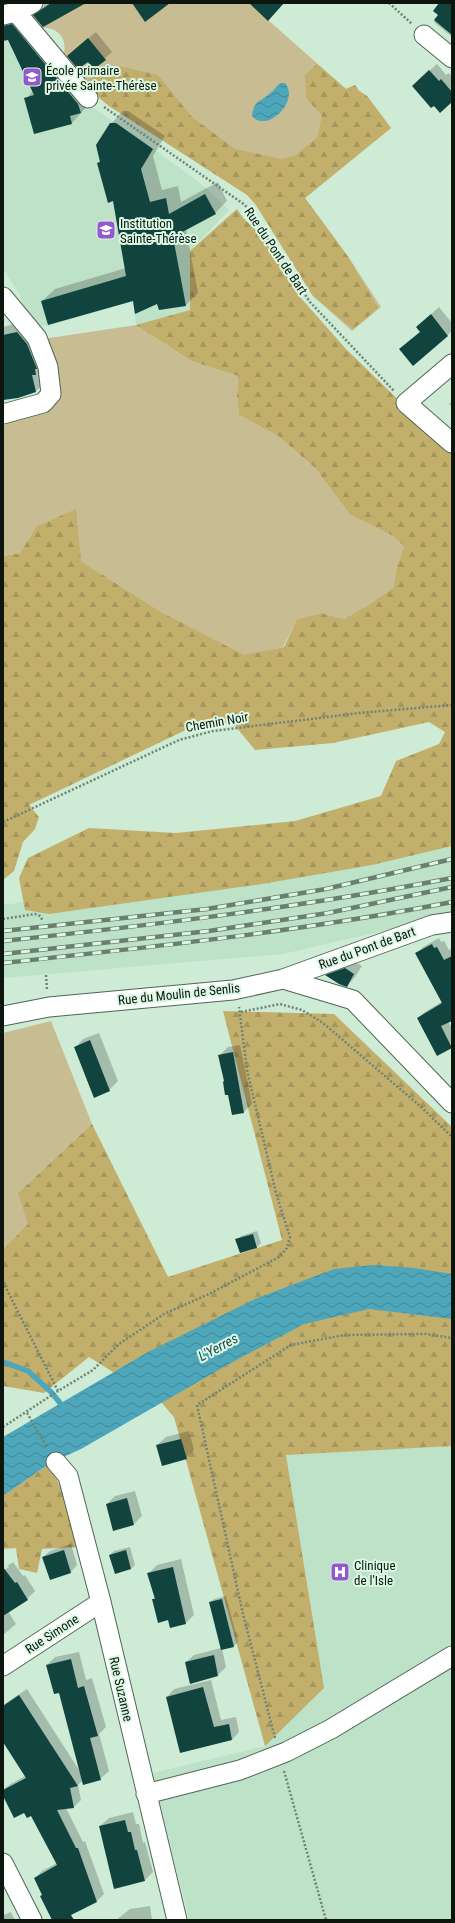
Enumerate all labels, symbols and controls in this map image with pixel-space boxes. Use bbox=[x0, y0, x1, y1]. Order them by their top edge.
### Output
place label: École primaire privée Sainte-Thérèse bbox=[46, 63, 157, 93]
school or university icon: École primaire privée Sainte-Thérèse bbox=[21, 66, 43, 88]
street label: Rue du Pont de Bart bbox=[241, 205, 311, 297]
place label: Institution Sainte-Thérèse bbox=[120, 216, 197, 246]
school or university icon: Institution Sainte-Thérèse bbox=[95, 219, 117, 241]
street label: Chemin Noir bbox=[185, 709, 250, 735]
street label: Rue du Pont de Bart bbox=[317, 924, 418, 972]
street label: Rue du Moulin de Senlis bbox=[117, 980, 241, 1008]
water label: L'Yerres bbox=[195, 1330, 241, 1364]
place label: Clinique de l'Isle bbox=[354, 1558, 396, 1588]
hospital icon: Clinique de l'Isle bbox=[329, 1561, 351, 1583]
street label: Rue Simone bbox=[22, 1611, 82, 1657]
street label: Rue Suzanne bbox=[106, 1655, 136, 1723]

